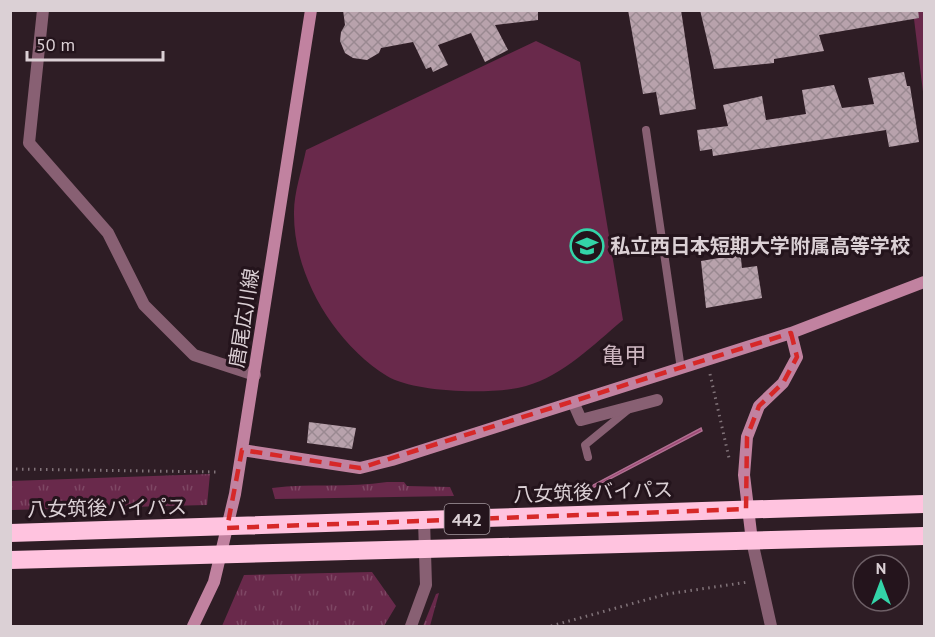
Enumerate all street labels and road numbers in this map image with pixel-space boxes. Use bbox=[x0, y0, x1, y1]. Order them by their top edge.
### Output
street label: 唐尾広川線 bbox=[223, 267, 265, 369]
street label: 八女筑後バイパス bbox=[513, 476, 673, 508]
street label: 八女筑後バイパス bbox=[27, 494, 187, 522]
road number: 442 bbox=[444, 504, 490, 534]

